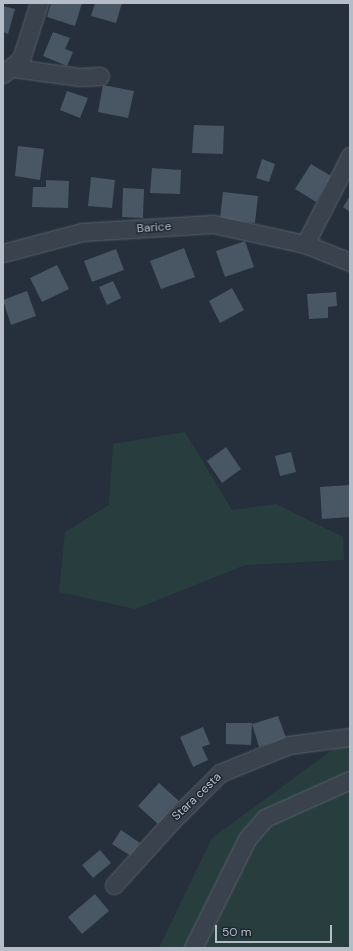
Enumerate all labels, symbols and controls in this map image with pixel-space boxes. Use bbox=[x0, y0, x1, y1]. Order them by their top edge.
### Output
street label: Barice bbox=[136, 220, 172, 236]
street label: Stara cesta bbox=[169, 770, 225, 824]
scale bar bbox=[217, 917, 334, 943]
text: 50 m bbox=[222, 924, 251, 940]

